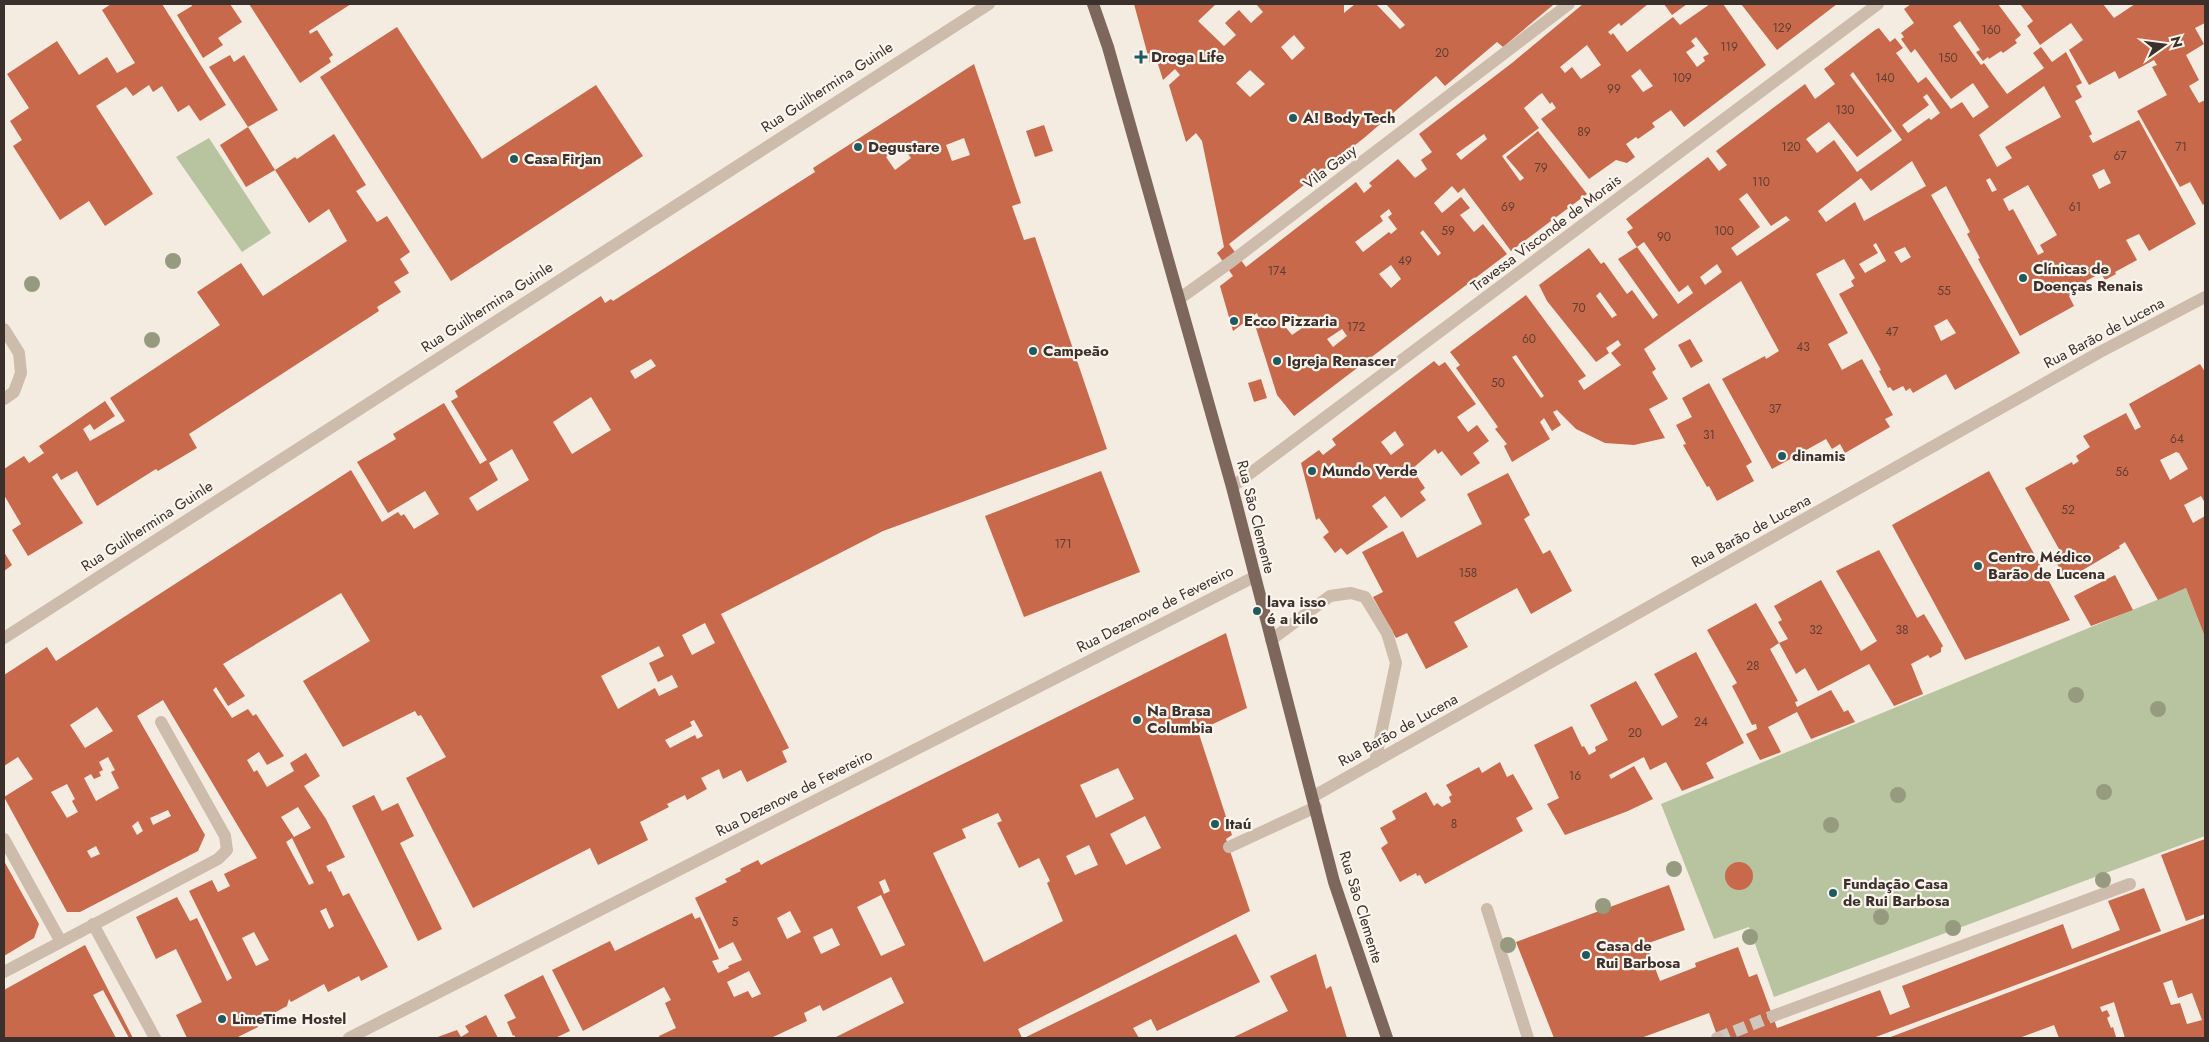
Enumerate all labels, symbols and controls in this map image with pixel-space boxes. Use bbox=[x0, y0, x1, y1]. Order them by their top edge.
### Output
house number: 129 bbox=[1772, 19, 1792, 37]
north arrow bbox=[2139, 20, 2189, 70]
house number: 160 bbox=[1981, 21, 2001, 39]
text: N bbox=[2166, 34, 2188, 50]
street label: Rua Guilhermina Guinle bbox=[757, 36, 897, 138]
house number: 119 bbox=[1720, 38, 1738, 56]
house number: 20 bbox=[1435, 44, 1449, 62]
place label: Droga Life bbox=[1151, 46, 1225, 68]
house number: 150 bbox=[1938, 49, 1958, 67]
marker: Droga Life bbox=[1135, 51, 1147, 63]
house number: 109 bbox=[1672, 69, 1692, 87]
house number: 140 bbox=[1875, 69, 1895, 87]
house number: 99 bbox=[1607, 80, 1621, 98]
house number: 130 bbox=[1835, 101, 1855, 119]
place label: A! Body Tech bbox=[1302, 107, 1396, 129]
marker: A! Body Tech bbox=[1287, 112, 1299, 124]
house number: 89 bbox=[1577, 123, 1591, 141]
place label: Degustare bbox=[868, 136, 940, 158]
house number: 120 bbox=[1781, 138, 1801, 156]
house number: 71 bbox=[2175, 138, 2187, 156]
street label: Vila Gauy bbox=[1299, 139, 1362, 195]
marker: Degustare bbox=[852, 141, 864, 153]
house number: 67 bbox=[2113, 147, 2127, 165]
place label: Casa Firjan bbox=[524, 148, 601, 170]
marker: Casa Firjan bbox=[508, 153, 520, 165]
house number: 79 bbox=[1534, 159, 1548, 177]
street label: Travessa Visconde de Morais bbox=[1466, 169, 1626, 297]
house number: 110 bbox=[1752, 173, 1770, 191]
house number: 69 bbox=[1501, 198, 1515, 216]
house number: 61 bbox=[2069, 198, 2081, 216]
house number: 59 bbox=[1441, 222, 1455, 240]
house number: 100 bbox=[1714, 222, 1734, 240]
house number: 90 bbox=[1657, 228, 1671, 246]
house number: 49 bbox=[1398, 252, 1412, 270]
street label: Rua Guilhermina Guinle bbox=[417, 256, 557, 358]
place label: Clínicas de Doenças Renais bbox=[2033, 258, 2143, 297]
house number: 174 bbox=[1268, 262, 1286, 280]
marker: Clínicas de Doenças Renais bbox=[2017, 272, 2029, 284]
house number: 55 bbox=[1937, 282, 1951, 300]
street label: Rua Barão de Lucena bbox=[2040, 292, 2168, 374]
house number: 70 bbox=[1572, 299, 1586, 317]
place label: Ecco Pizzaria bbox=[1244, 310, 1337, 332]
marker: Ecco Pizzaria bbox=[1228, 315, 1240, 327]
house number: 172 bbox=[1347, 318, 1365, 336]
house number: 47 bbox=[1885, 323, 1899, 341]
house number: 60 bbox=[1522, 330, 1536, 348]
house number: 43 bbox=[1796, 338, 1810, 356]
place label: Campeão bbox=[1043, 340, 1109, 362]
marker: Campeão bbox=[1027, 345, 1039, 357]
place label: Igreja Renascer bbox=[1287, 350, 1397, 372]
marker: Igreja Renascer bbox=[1271, 355, 1283, 367]
house number: 50 bbox=[1491, 374, 1505, 392]
house number: 37 bbox=[1769, 400, 1782, 418]
house number: 31 bbox=[1703, 426, 1715, 444]
house number: 64 bbox=[2170, 430, 2184, 448]
place label: dinamis bbox=[1792, 445, 1846, 467]
marker: dinamis bbox=[1776, 450, 1788, 462]
street label: Rua São Clemente bbox=[1231, 458, 1281, 576]
place label: Mundo Verde bbox=[1322, 460, 1418, 482]
house number: 56 bbox=[2115, 463, 2129, 481]
marker: Mundo Verde bbox=[1306, 465, 1318, 477]
street label: Rua Guilhermina Guinle bbox=[77, 475, 217, 577]
street label: Rua Barão de Lucena bbox=[1687, 489, 1815, 573]
house number: 52 bbox=[2061, 501, 2075, 519]
house number: 171 bbox=[1054, 535, 1072, 553]
place label: Centro Médico Barão de Lucena bbox=[1988, 546, 2105, 585]
street label: Rua Dezenove de Fevereiro bbox=[1073, 560, 1237, 658]
marker: Centro Médico Barão de Lucena bbox=[1972, 560, 1984, 572]
house number: 158 bbox=[1459, 564, 1477, 582]
place label: lava isso é a kilo bbox=[1267, 591, 1326, 630]
marker: lava isso é a kilo bbox=[1251, 605, 1263, 617]
house number: 32 bbox=[1809, 621, 1823, 639]
house number: 38 bbox=[1895, 621, 1909, 639]
house number: 28 bbox=[1746, 657, 1760, 675]
street label: Rua Barão de Lucena bbox=[1334, 688, 1462, 772]
place label: Na Brasa Columbia bbox=[1147, 700, 1213, 739]
house number: 24 bbox=[1694, 713, 1708, 731]
marker: Na Brasa Columbia bbox=[1131, 714, 1143, 726]
house number: 20 bbox=[1628, 724, 1642, 742]
street label: Rua Dezenove de Fevereiro bbox=[712, 744, 876, 842]
house number: 16 bbox=[1569, 767, 1581, 785]
place label: Itaú bbox=[1225, 813, 1251, 835]
house number: 8 bbox=[1451, 815, 1457, 833]
marker: Itaú bbox=[1209, 818, 1221, 830]
street label: Rua São Clemente bbox=[1333, 848, 1389, 966]
place label: Fundação Casa de Rui Barbosa bbox=[1843, 873, 1950, 912]
marker: Fundação Casa de Rui Barbosa bbox=[1827, 887, 1839, 899]
house number: 5 bbox=[732, 913, 739, 931]
place label: Casa de Rui Barbosa bbox=[1596, 935, 1680, 974]
marker: Casa de Rui Barbosa bbox=[1580, 949, 1592, 961]
place label: LimeTime Hostel bbox=[232, 1008, 346, 1030]
marker: LimeTime Hostel bbox=[216, 1013, 228, 1025]

